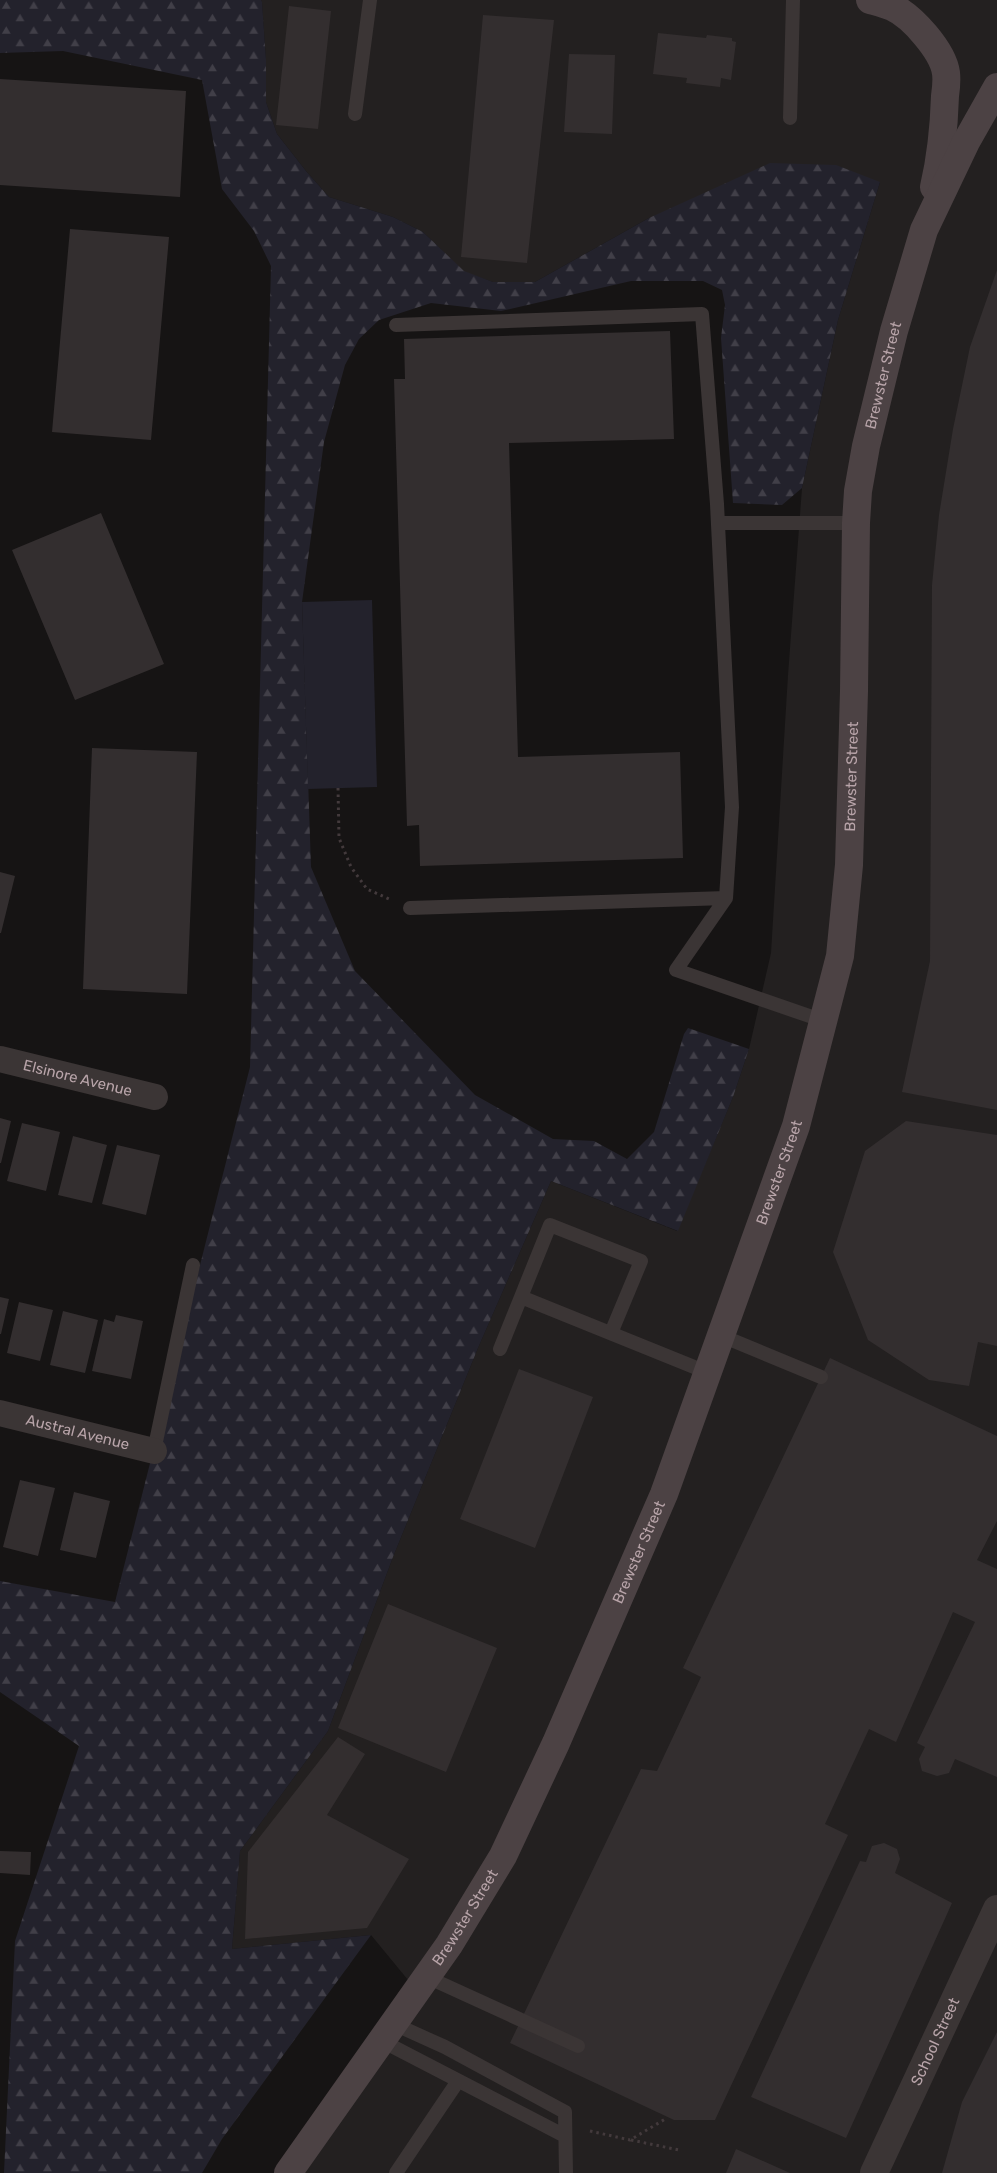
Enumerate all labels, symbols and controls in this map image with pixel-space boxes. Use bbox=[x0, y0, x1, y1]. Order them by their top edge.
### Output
street label: Brewster Street bbox=[861, 319, 905, 431]
street label: Brewster Street bbox=[841, 721, 862, 832]
street label: Elsinore Avenue bbox=[21, 1056, 134, 1100]
street label: Brewster Street bbox=[752, 1118, 806, 1227]
street label: Austral Avenue bbox=[24, 1411, 131, 1454]
street label: Brewster Street bbox=[609, 1498, 669, 1606]
street label: Brewster Street bbox=[428, 1866, 502, 1969]
street label: School Street bbox=[907, 1995, 963, 2088]

